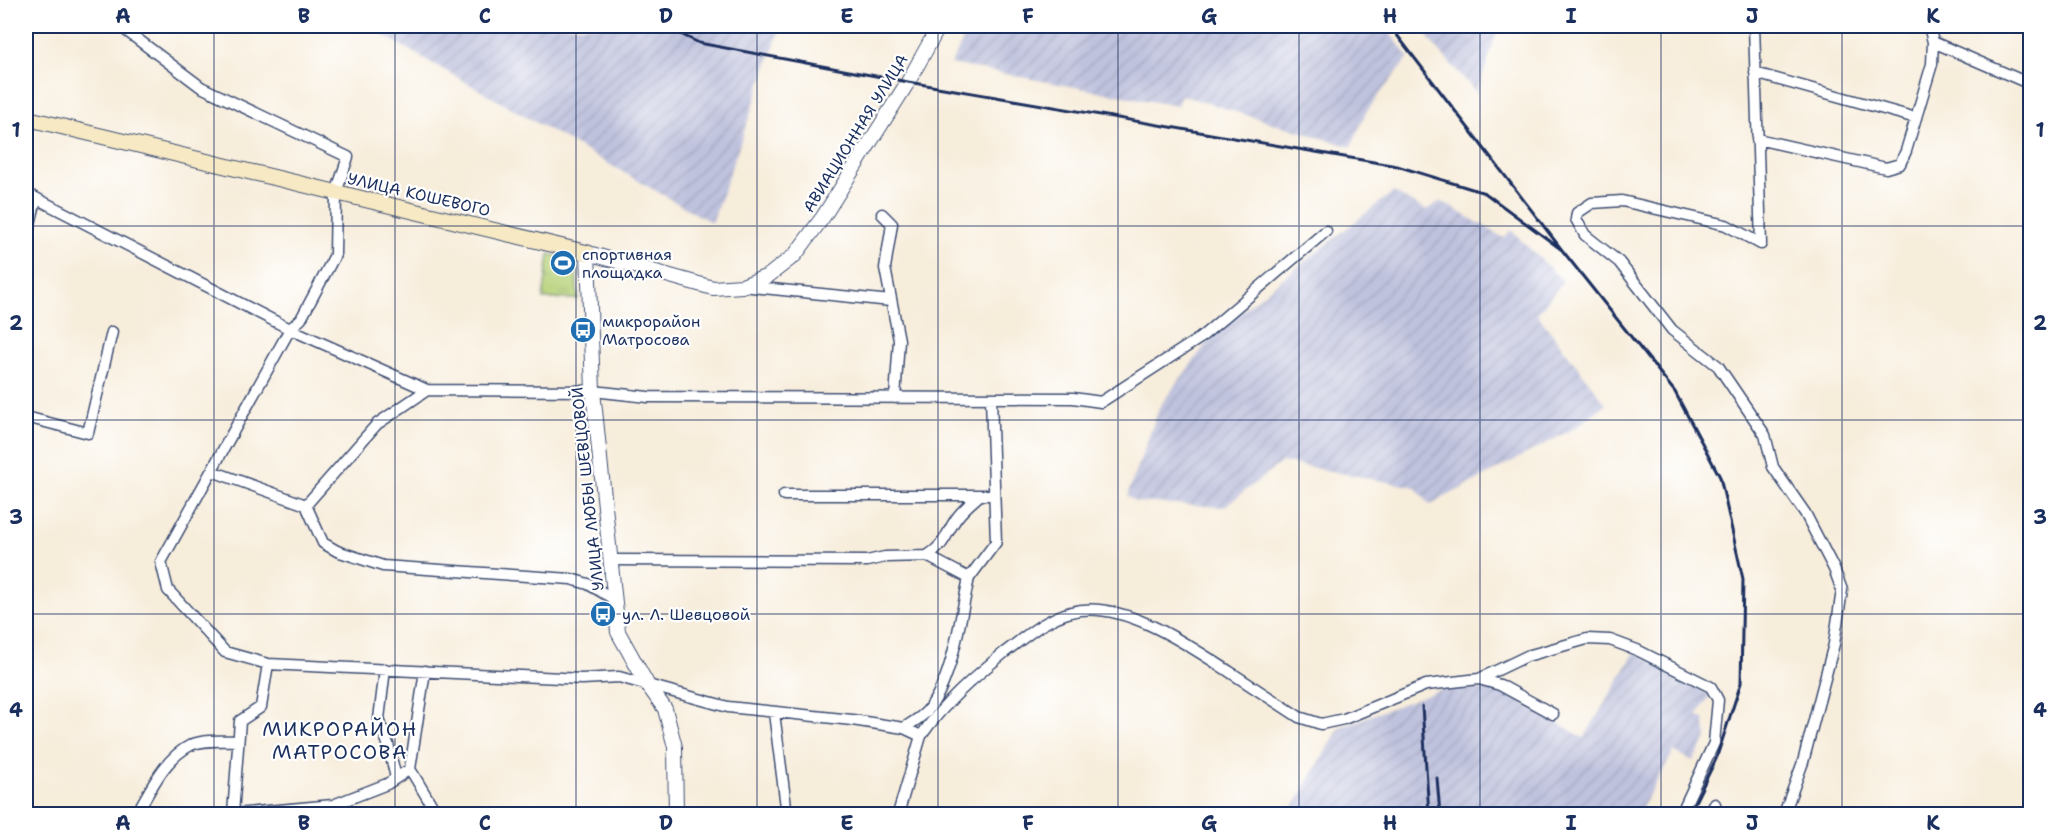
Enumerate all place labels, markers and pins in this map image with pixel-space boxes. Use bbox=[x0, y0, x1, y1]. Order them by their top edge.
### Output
place label: спортивная площадка bbox=[582, 244, 672, 283]
sports icon: спортивная площадка bbox=[548, 248, 578, 278]
place label: микрорайон Матросова bbox=[602, 311, 700, 350]
bus stop icon: микрорайон Матросова bbox=[568, 315, 598, 345]
bus stop icon: ул. Л. Шевцовой bbox=[588, 599, 618, 629]
place label: ул. Л. Шевцовой bbox=[622, 604, 750, 625]

